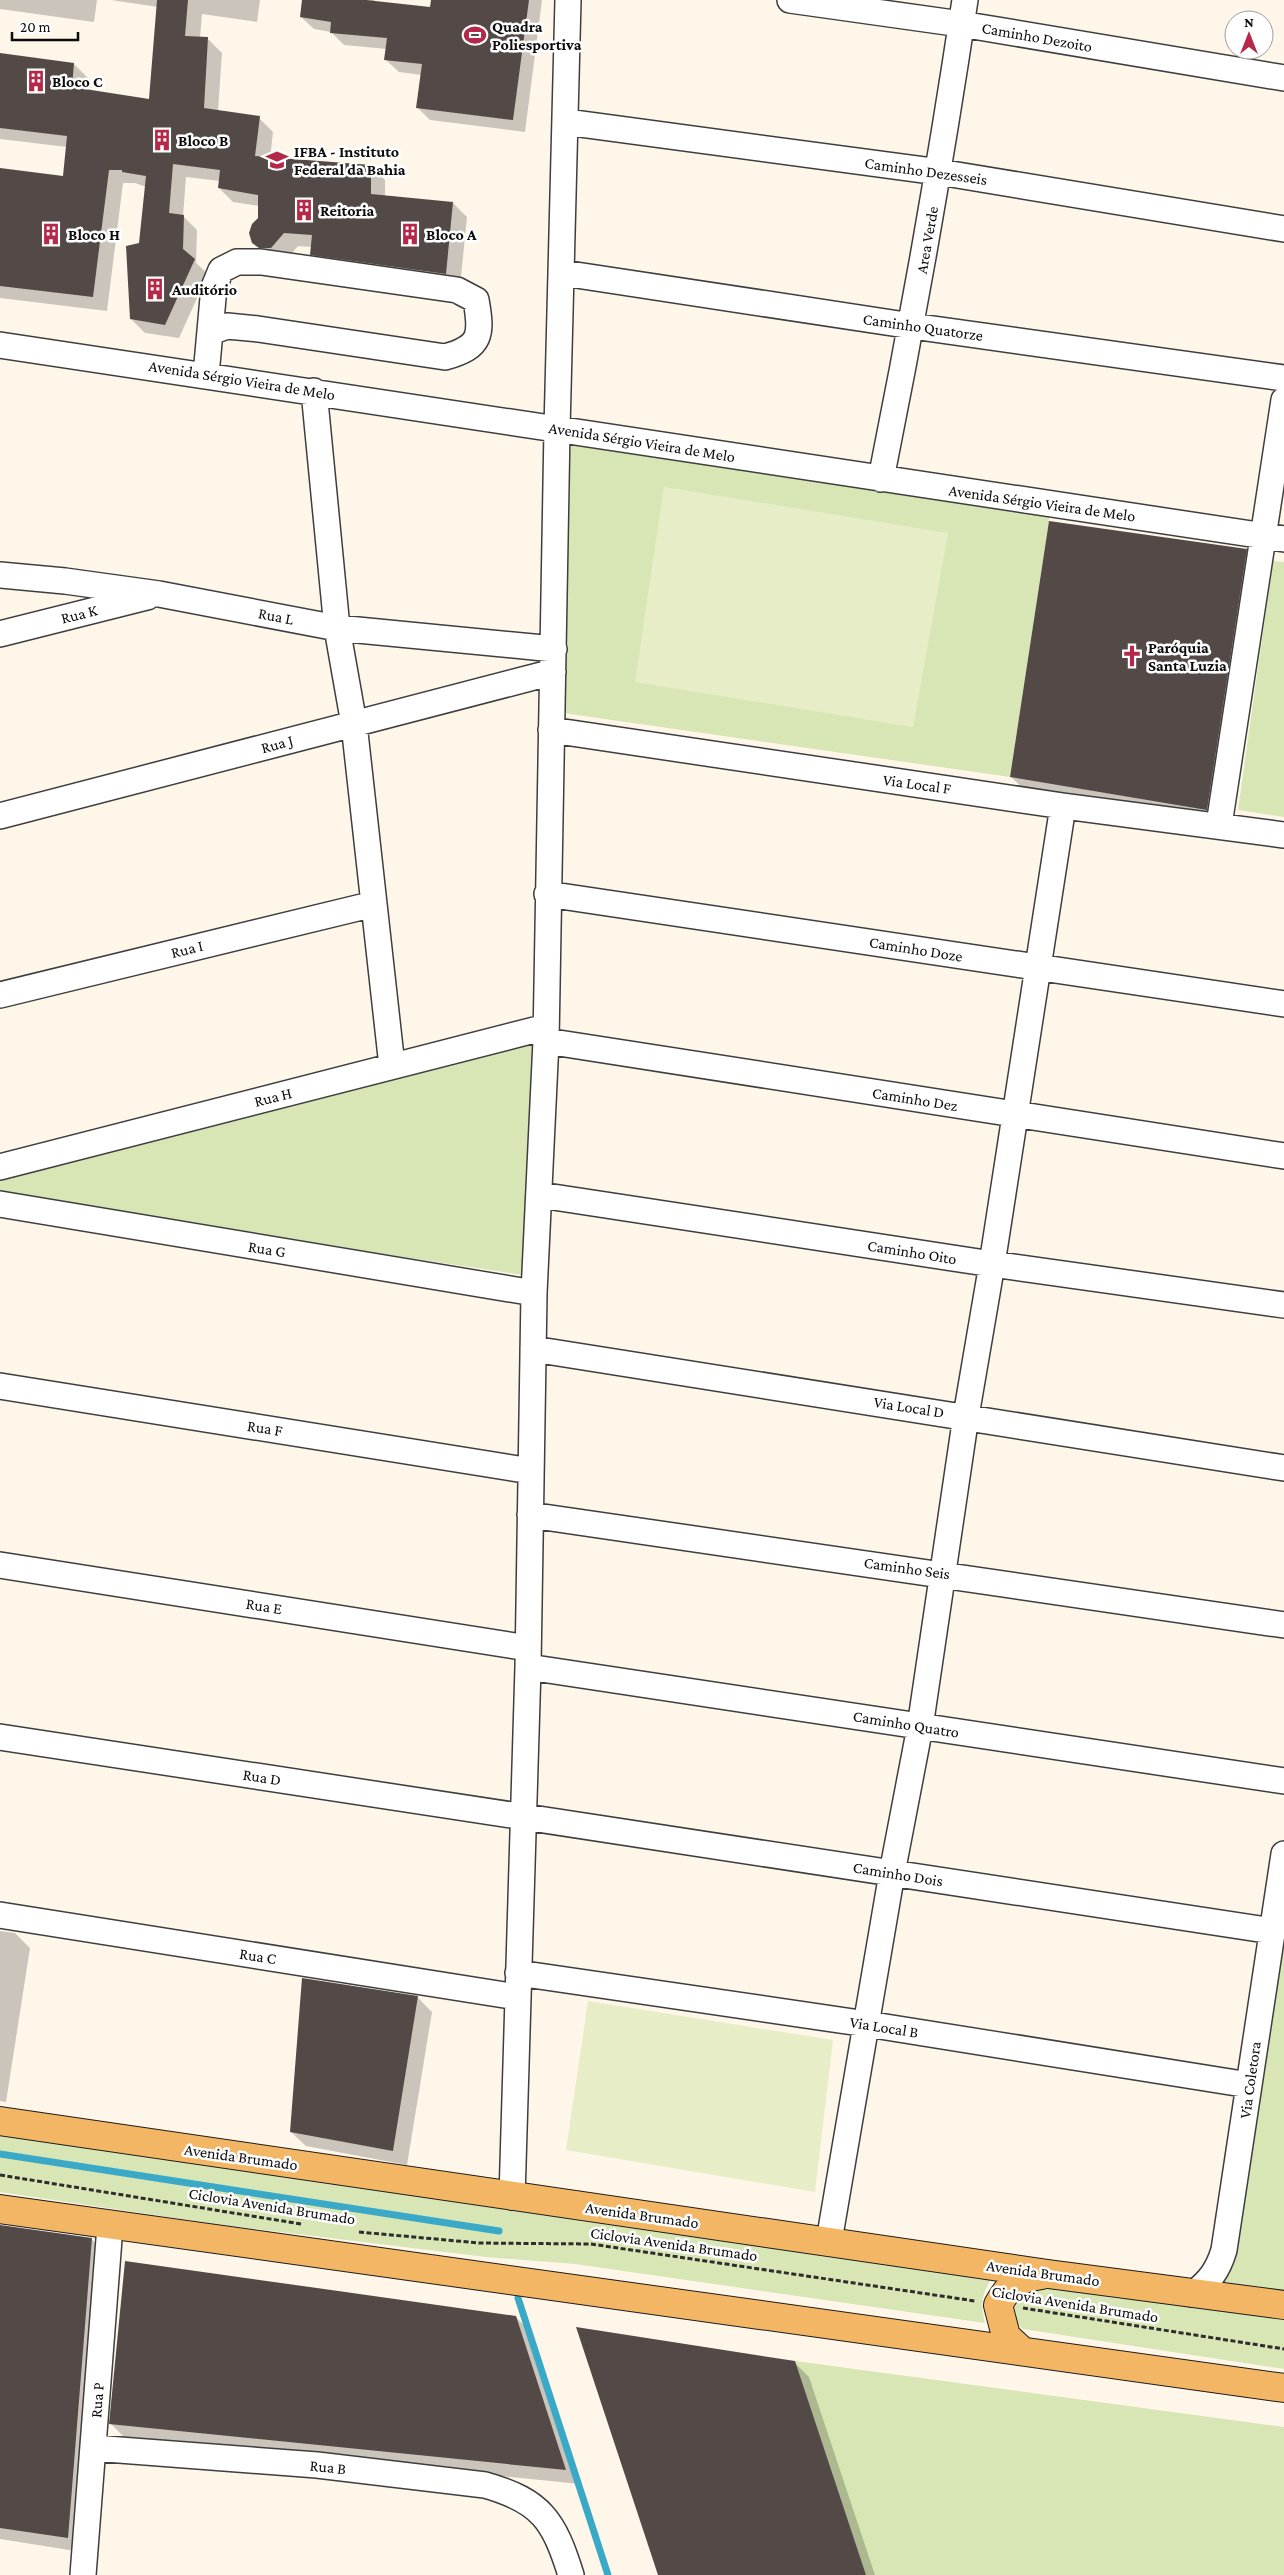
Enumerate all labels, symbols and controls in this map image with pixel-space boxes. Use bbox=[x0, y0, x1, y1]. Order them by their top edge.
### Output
scale bar bbox=[12, 10, 79, 42]
north arrow bbox=[1224, 10, 1274, 60]
text: N bbox=[1244, 14, 1254, 30]
place label: Quadra Poliesportiva bbox=[492, 18, 582, 53]
text: 20 m bbox=[20, 19, 51, 35]
street label: Caminho Dezoito bbox=[981, 19, 1094, 55]
sports icon: Quadra Poliesportiva bbox=[462, 22, 488, 48]
building icon: Bloco C bbox=[23, 68, 49, 94]
place label: Bloco C bbox=[52, 73, 103, 90]
building icon: Bloco B bbox=[149, 127, 175, 153]
place label: Bloco B bbox=[178, 132, 228, 149]
place label: IFBA - Instituto Federal da Bahia bbox=[294, 143, 406, 178]
school or university icon: IFBA - Instituto Federal da Bahia bbox=[264, 147, 290, 173]
street label: Caminho Dezesseis bbox=[864, 154, 988, 188]
building icon: Reitoria bbox=[291, 197, 317, 223]
place label: Reitoria bbox=[320, 202, 375, 219]
street label: Area Verde bbox=[913, 205, 941, 275]
building icon: Bloco H bbox=[38, 221, 64, 247]
building icon: Bloco A bbox=[397, 221, 423, 247]
place label: Bloco H bbox=[68, 226, 120, 243]
place label: Bloco A bbox=[426, 226, 477, 243]
building icon: Auditório bbox=[142, 276, 168, 302]
place label: Auditório bbox=[171, 281, 237, 298]
street label: Caminho Quatorze bbox=[862, 310, 984, 344]
street label: Avenida Sérgio Vieira de Melo bbox=[147, 357, 336, 404]
street label: Avenida Sérgio Vieira de Melo bbox=[547, 419, 736, 466]
street label: Avenida Sérgio Vieira de Melo bbox=[947, 481, 1137, 526]
street label: Rua K bbox=[59, 601, 100, 627]
street label: Rua L bbox=[257, 604, 295, 628]
place label: Paróquia Santa Luzia bbox=[1148, 639, 1227, 674]
church icon: Paróquia Santa Luzia bbox=[1119, 643, 1145, 669]
street label: Rua J bbox=[259, 732, 295, 757]
street label: Via Local F bbox=[882, 771, 952, 797]
street label: Caminho Doze bbox=[868, 933, 964, 965]
street label: Rua I bbox=[169, 937, 205, 961]
street label: Rua H bbox=[252, 1084, 294, 1110]
street label: Caminho Dez bbox=[871, 1084, 959, 1114]
street label: Caminho Oito bbox=[866, 1237, 958, 1267]
street label: Rua G bbox=[247, 1238, 287, 1260]
street label: Via Local D bbox=[872, 1393, 946, 1421]
street label: Rua F bbox=[246, 1417, 284, 1439]
street label: Caminho Seis bbox=[863, 1554, 951, 1582]
street label: Rua E bbox=[245, 1595, 284, 1617]
street label: Caminho Quatro bbox=[852, 1707, 960, 1741]
street label: Rua D bbox=[242, 1766, 282, 1788]
street label: Caminho Dois bbox=[852, 1858, 944, 1890]
street label: Rua C bbox=[238, 1945, 278, 1967]
street label: Via Local B bbox=[848, 2013, 920, 2041]
street label: Via Coletora bbox=[1236, 2040, 1264, 2120]
street label: Avenida Brumado bbox=[183, 2141, 299, 2173]
street label: Ciclovia Avenida Brumado bbox=[187, 2184, 357, 2228]
street label: Avenida Brumado bbox=[584, 2199, 700, 2231]
street label: Ciclovia Avenida Brumado bbox=[589, 2224, 759, 2264]
street label: Avenida Brumado bbox=[985, 2257, 1101, 2289]
street label: Ciclovia Avenida Brumado bbox=[990, 2282, 1160, 2326]
street label: Rua P bbox=[87, 2382, 107, 2418]
street label: Rua B bbox=[309, 2457, 347, 2477]

